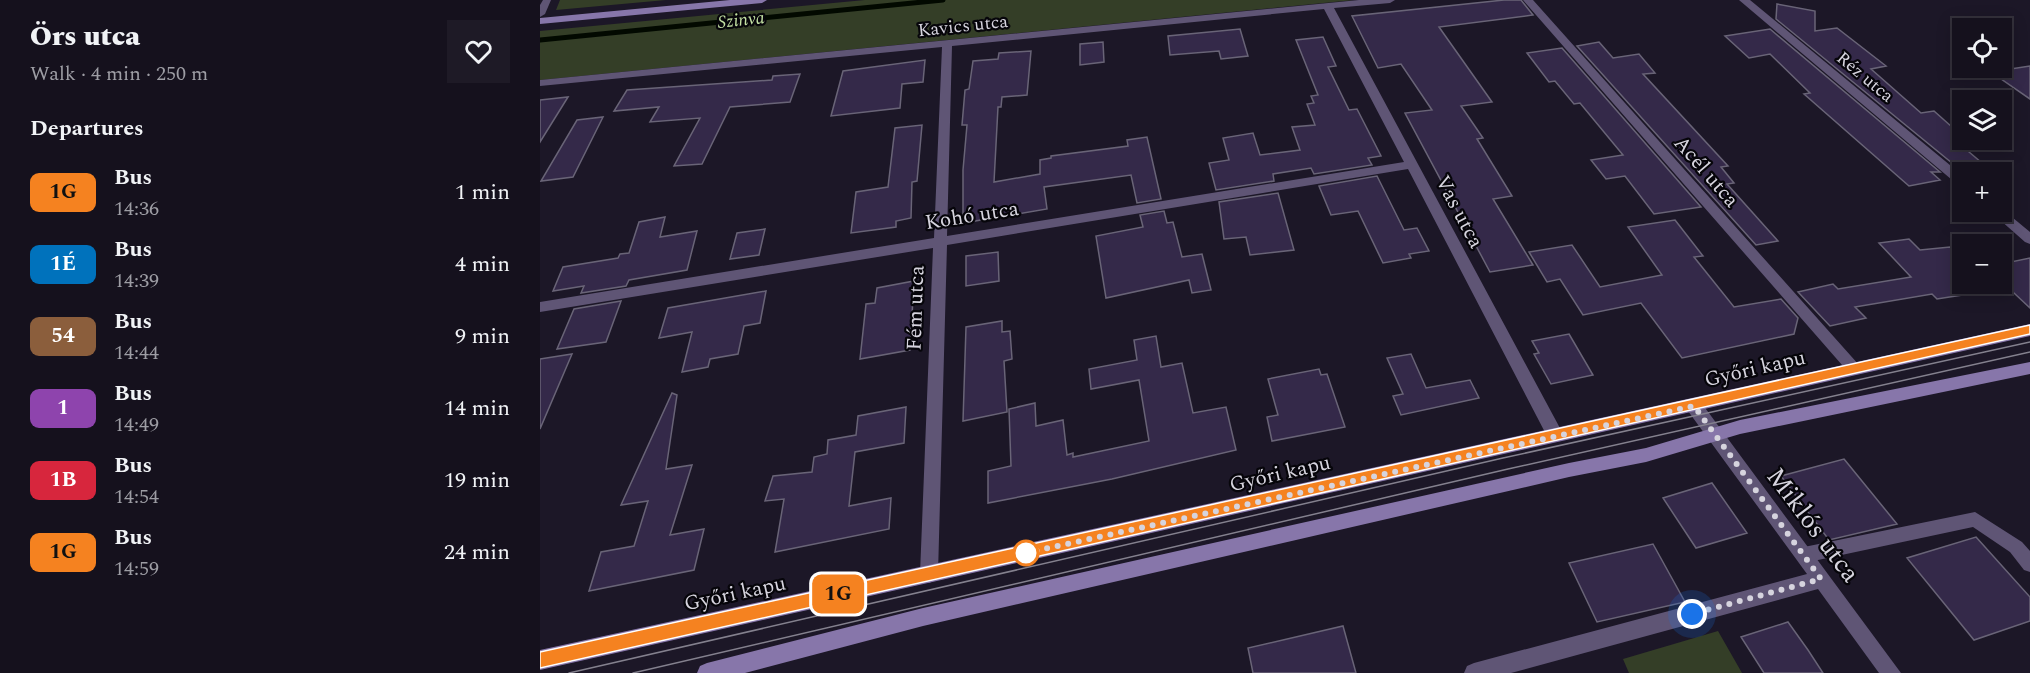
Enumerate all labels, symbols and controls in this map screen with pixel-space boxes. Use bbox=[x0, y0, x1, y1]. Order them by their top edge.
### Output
water label: Szinva bbox=[716, 4, 766, 36]
street label: Kavics utca bbox=[917, 8, 1010, 44]
text: Örs utca bbox=[30, 15, 140, 58]
map controls bbox=[1952, 18, 2012, 294]
button: locate bbox=[1952, 18, 2012, 78]
button: heart bbox=[447, 20, 510, 83]
street label: Réz utca bbox=[1830, 45, 1900, 109]
text: Walk · 4 min · 250 m bbox=[30, 59, 208, 89]
button: layers bbox=[1952, 90, 2012, 150]
text: Departures bbox=[30, 112, 144, 145]
street label: Acél utca bbox=[1666, 129, 1747, 216]
text: Bus bbox=[114, 161, 152, 194]
button: + bbox=[1952, 162, 2012, 222]
street label: Vas utca bbox=[1426, 170, 1492, 255]
text: 1G bbox=[49, 176, 77, 208]
text: 1 min bbox=[455, 176, 510, 209]
street label: Kohó utca bbox=[923, 193, 1022, 239]
text: 14:36 bbox=[114, 194, 159, 224]
text: Bus bbox=[114, 233, 152, 266]
button: − bbox=[1952, 234, 2012, 294]
text: 1É bbox=[50, 248, 76, 280]
text: 4 min bbox=[455, 248, 510, 281]
street label: Fém utca bbox=[899, 264, 934, 351]
text: 14:39 bbox=[114, 266, 159, 296]
text: Bus bbox=[114, 305, 152, 338]
text: 54 bbox=[51, 320, 75, 352]
text: 9 min bbox=[455, 320, 510, 353]
text: 14:44 bbox=[114, 338, 159, 368]
street label: Győri kapu bbox=[1701, 342, 1809, 396]
text: Bus bbox=[114, 377, 152, 410]
text: 1 bbox=[57, 392, 69, 424]
text: 14 min bbox=[444, 392, 510, 425]
text: 14:49 bbox=[114, 410, 159, 440]
street label: Győri kapu bbox=[1226, 447, 1334, 501]
text: Bus bbox=[114, 449, 152, 482]
street label: Miklós utca bbox=[1756, 459, 1870, 591]
text: 1B bbox=[50, 464, 76, 496]
text: 19 min bbox=[444, 464, 510, 497]
text: 14:54 bbox=[114, 482, 159, 512]
text: Bus bbox=[114, 521, 152, 554]
text: 1G bbox=[49, 536, 77, 568]
text: 24 min bbox=[444, 536, 510, 569]
unlabelled marker bbox=[1013, 540, 1039, 566]
text: 14:59 bbox=[114, 554, 159, 584]
street label: Győri kapu bbox=[681, 568, 789, 620]
line badge: 1G bbox=[811, 574, 865, 614]
text: 1G bbox=[824, 578, 852, 610]
your location bbox=[1677, 599, 1707, 629]

